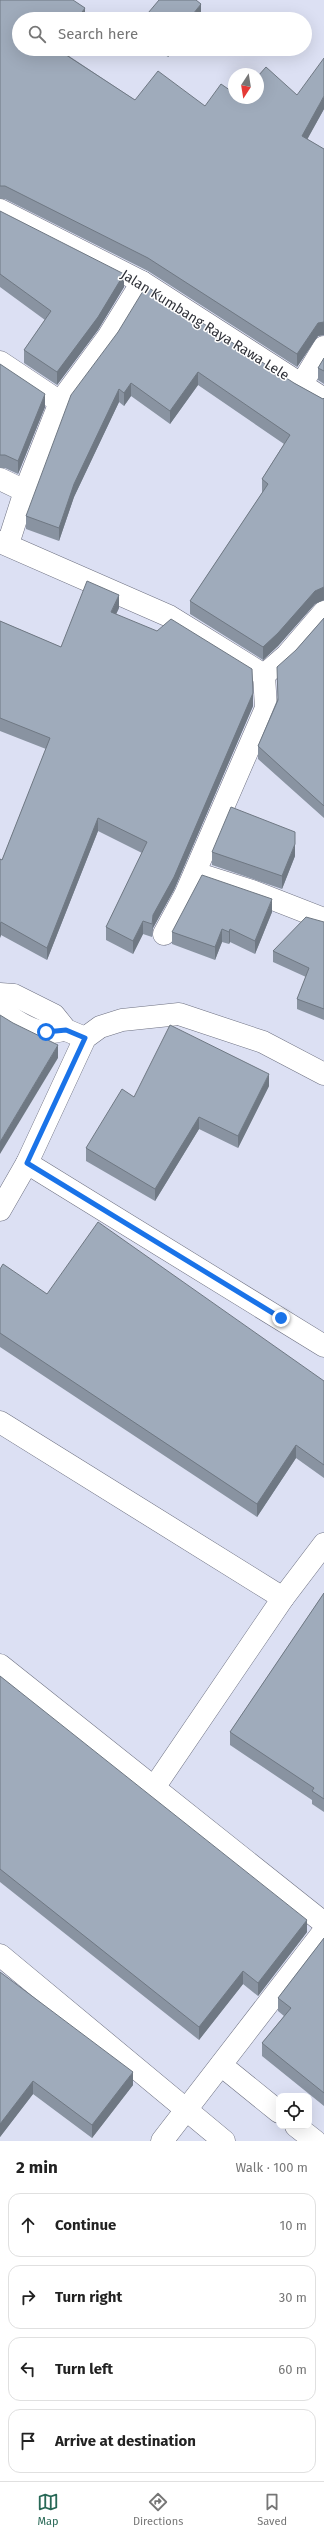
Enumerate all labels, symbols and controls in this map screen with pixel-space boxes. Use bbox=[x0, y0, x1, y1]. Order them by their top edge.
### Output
search box bbox=[12, 12, 312, 56]
icon: search bbox=[26, 23, 48, 45]
text: Search here bbox=[58, 25, 138, 43]
north arrow bbox=[228, 68, 264, 104]
street label: Jalan Kumbang Raya Rawa Lele bbox=[118, 266, 292, 384]
route start bbox=[37, 1023, 55, 1041]
route end bbox=[272, 1309, 290, 1327]
map controls bbox=[276, 2093, 312, 2129]
button: locate bbox=[276, 2093, 312, 2129]
text: 2 min bbox=[16, 2157, 58, 2178]
text: Walk · 100 m bbox=[236, 2160, 308, 2175]
icon: ahead bbox=[17, 2214, 39, 2236]
text: Continue bbox=[55, 2216, 116, 2234]
text: 10 m bbox=[280, 2218, 307, 2233]
icon: right bbox=[17, 2286, 39, 2308]
text: Turn right bbox=[55, 2288, 122, 2306]
text: 30 m bbox=[279, 2290, 307, 2305]
icon: left bbox=[17, 2358, 39, 2380]
text: Turn left bbox=[55, 2360, 113, 2378]
text: 60 m bbox=[278, 2362, 307, 2377]
icon: arrive bbox=[17, 2430, 39, 2452]
text: Arrive at destination bbox=[55, 2432, 196, 2450]
tab: Map bbox=[37, 2491, 59, 2528]
tab: Directions bbox=[133, 2491, 183, 2528]
tab: Saved bbox=[257, 2491, 287, 2528]

